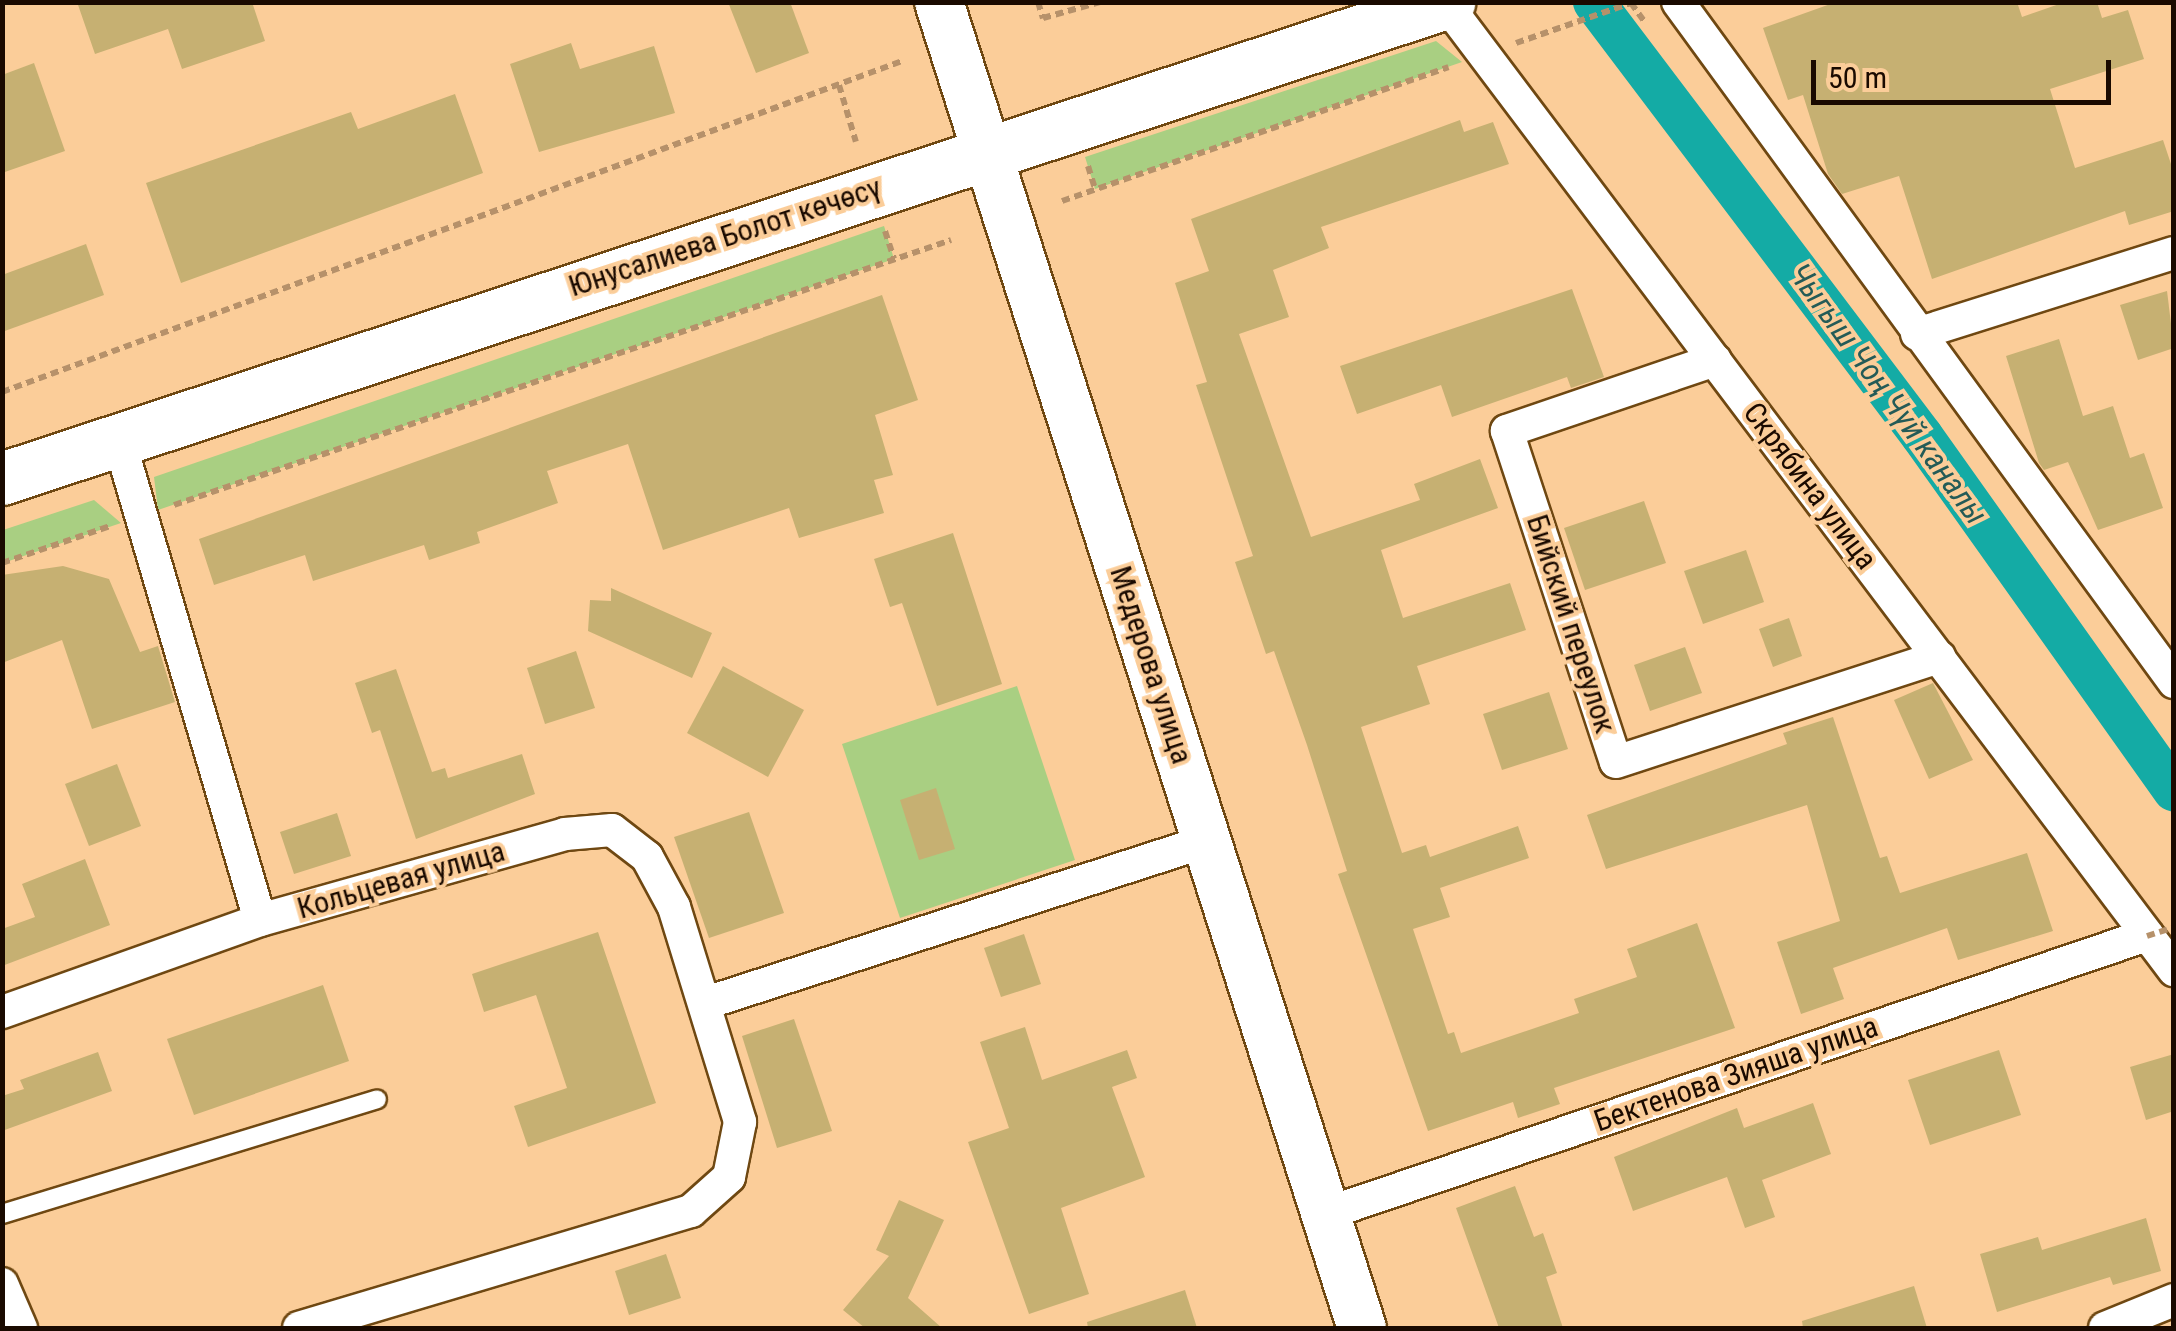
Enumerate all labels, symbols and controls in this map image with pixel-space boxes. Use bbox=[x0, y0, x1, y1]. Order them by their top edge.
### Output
scale bar bbox=[1816, 40, 2116, 102]
text: 50 m bbox=[1828, 60, 1887, 95]
street label: Юнусалиева Болот көчөсү bbox=[564, 169, 886, 305]
water label: Чыгыш Чоң Чүй каналы bbox=[1780, 256, 1996, 532]
street label: Скрябина улица bbox=[1736, 396, 1884, 576]
street label: Бийский переулок bbox=[1519, 510, 1623, 738]
street label: Медерова улица bbox=[1102, 562, 1200, 768]
street label: Кольцевая улица bbox=[293, 833, 509, 927]
street label: Бектенова Зияша улица bbox=[1589, 1009, 1883, 1139]

